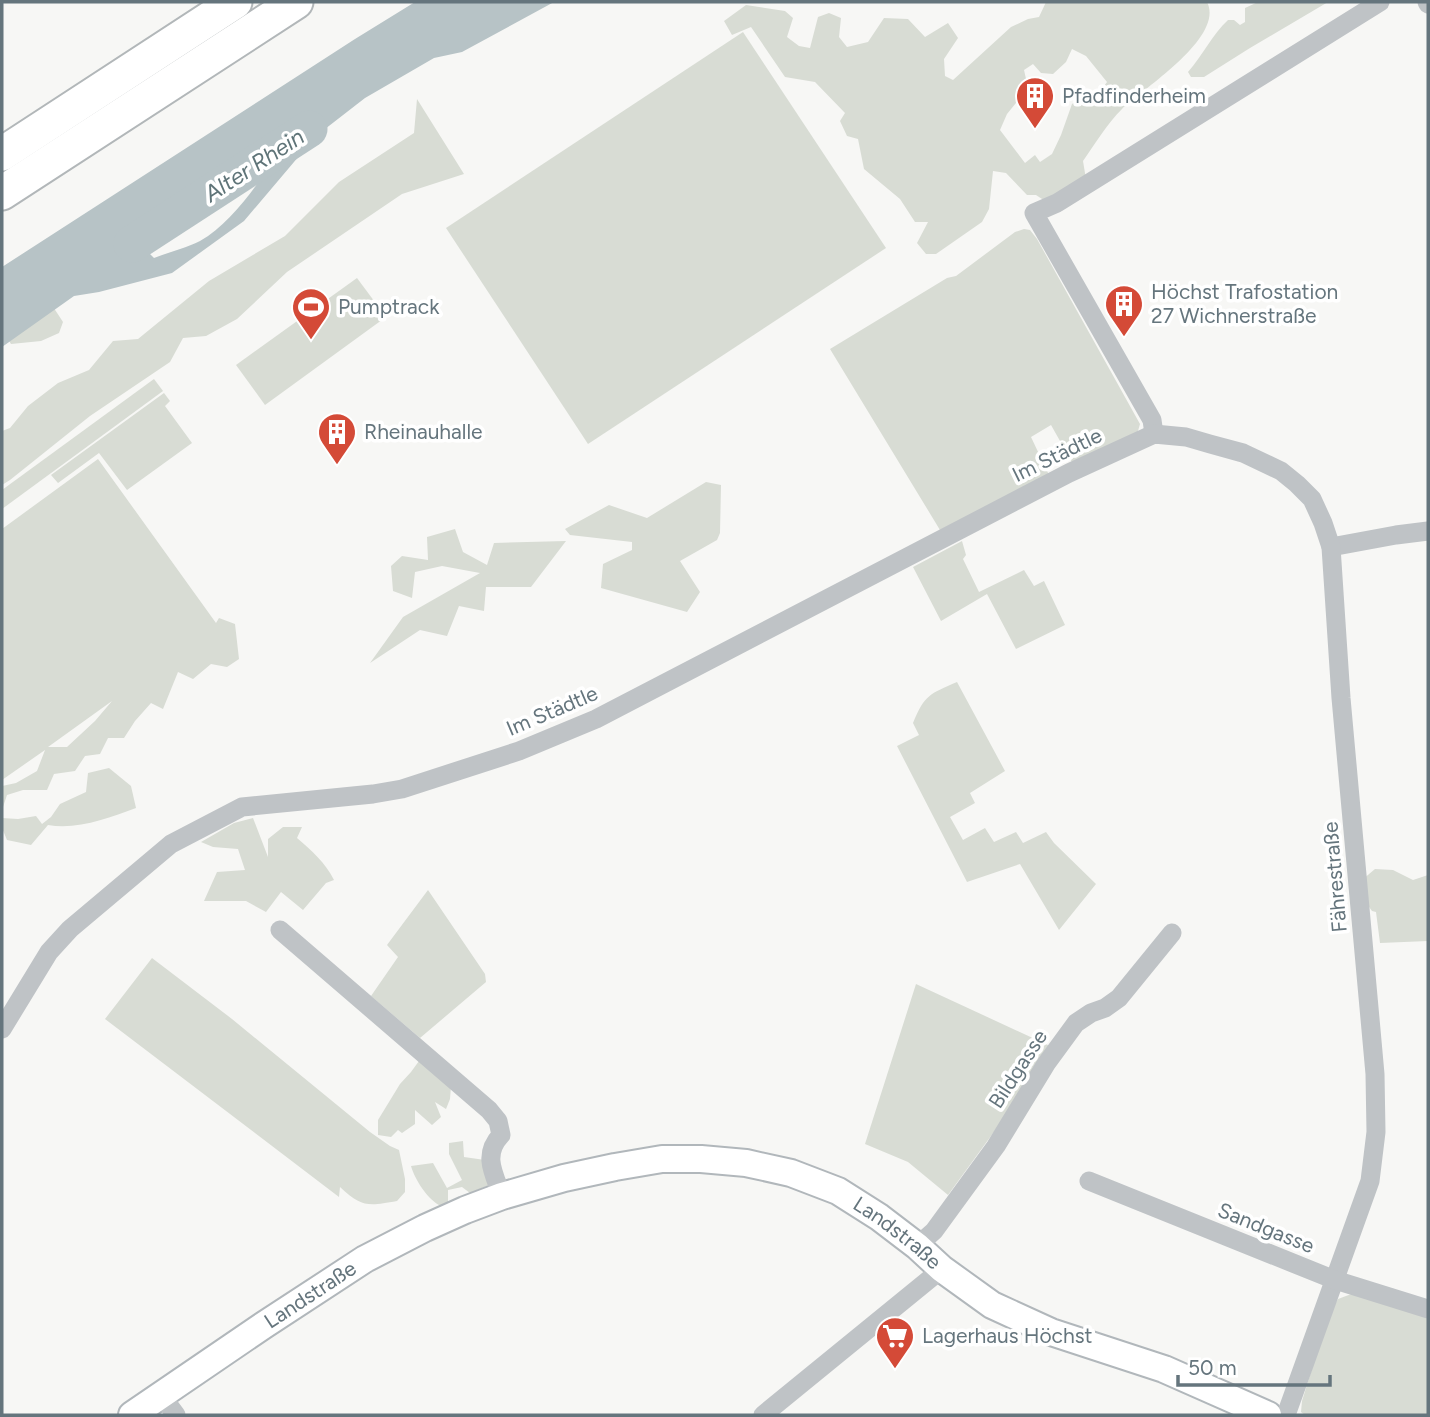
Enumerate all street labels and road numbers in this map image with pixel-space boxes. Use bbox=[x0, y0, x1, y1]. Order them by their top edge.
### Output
street label: Im Städtle bbox=[1008, 422, 1106, 487]
street label: Im Städtle bbox=[502, 680, 601, 741]
street label: Fährestraße bbox=[1317, 821, 1352, 934]
street label: Bildgasse bbox=[983, 1025, 1052, 1113]
street label: Landstraße bbox=[849, 1191, 947, 1274]
street label: Sandgasse bbox=[1214, 1197, 1318, 1258]
street label: Landstraße bbox=[259, 1255, 361, 1333]

